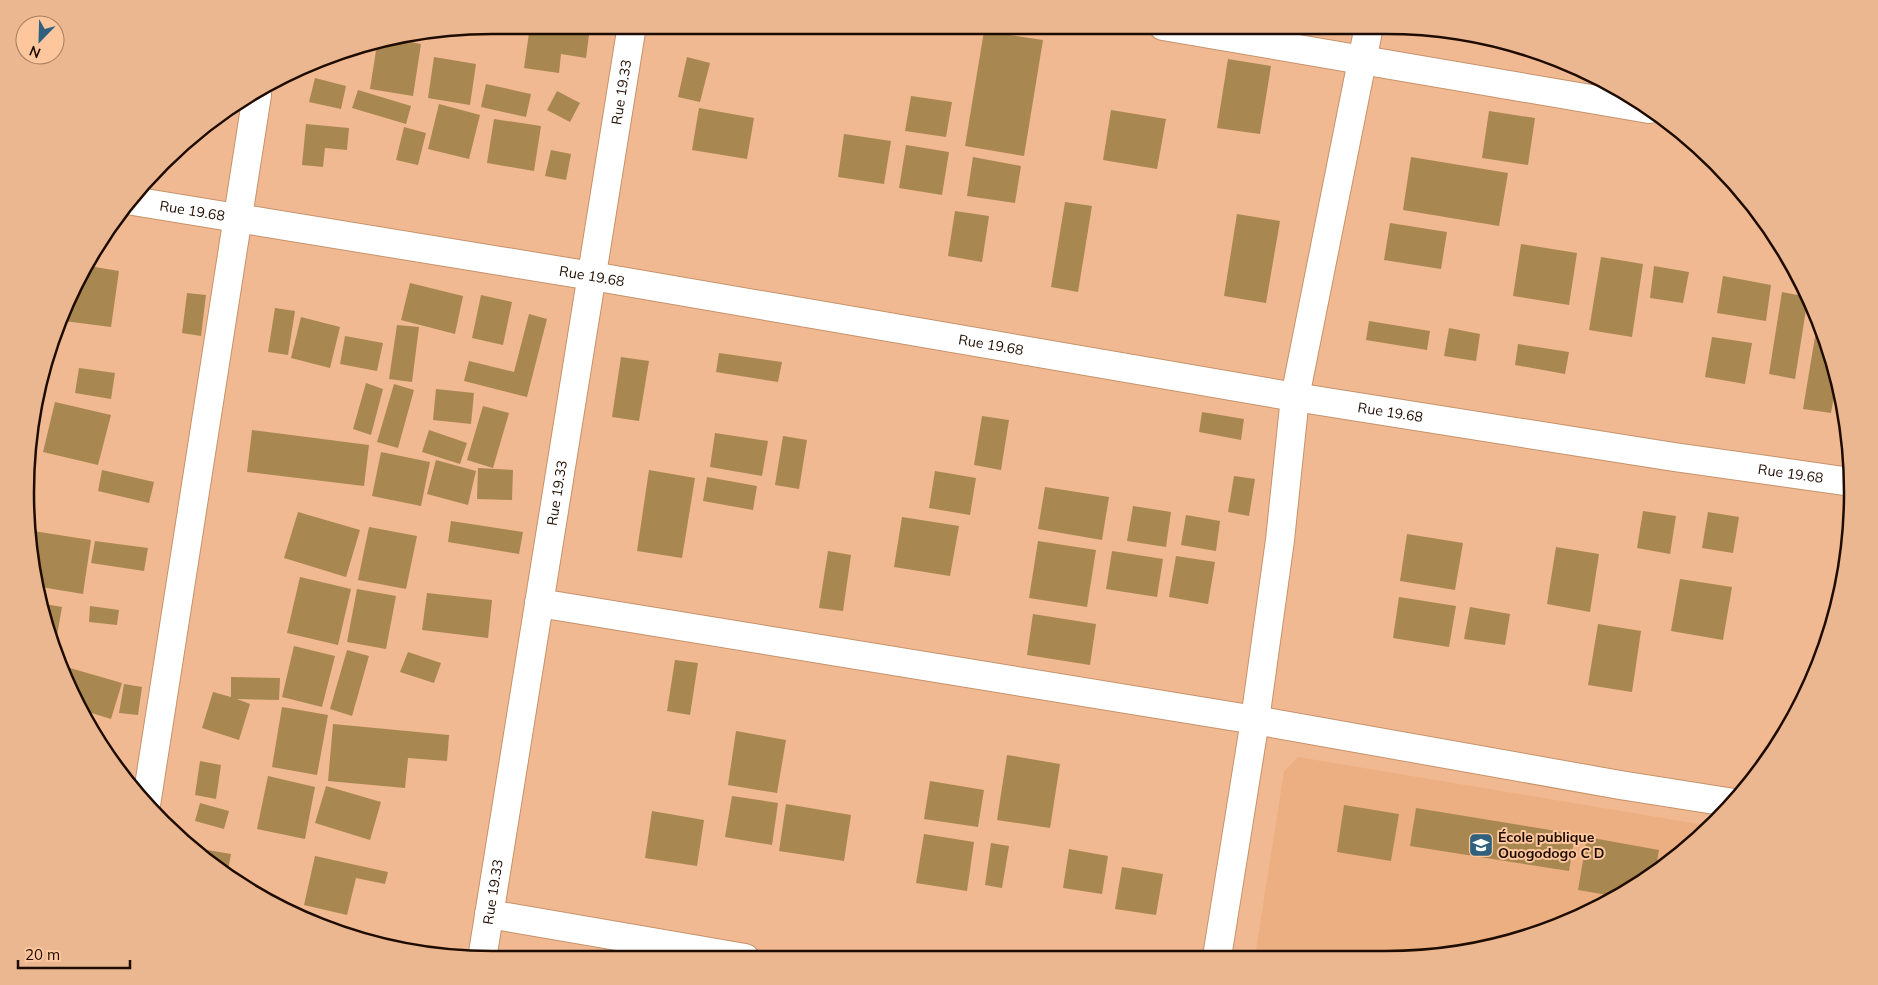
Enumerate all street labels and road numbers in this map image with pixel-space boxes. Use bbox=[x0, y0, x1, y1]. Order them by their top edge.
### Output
street label: Rue 19.33 bbox=[607, 58, 635, 126]
street label: Rue 19.68 bbox=[158, 196, 226, 225]
street label: Rue 19.68 bbox=[558, 262, 626, 290]
street label: Rue 19.68 bbox=[957, 330, 1025, 359]
street label: Rue 19.68 bbox=[1356, 398, 1424, 426]
street label: Rue 19.33 bbox=[543, 459, 571, 527]
street label: Rue 19.68 bbox=[1757, 460, 1825, 487]
street label: Rue 19.33 bbox=[479, 858, 507, 926]

